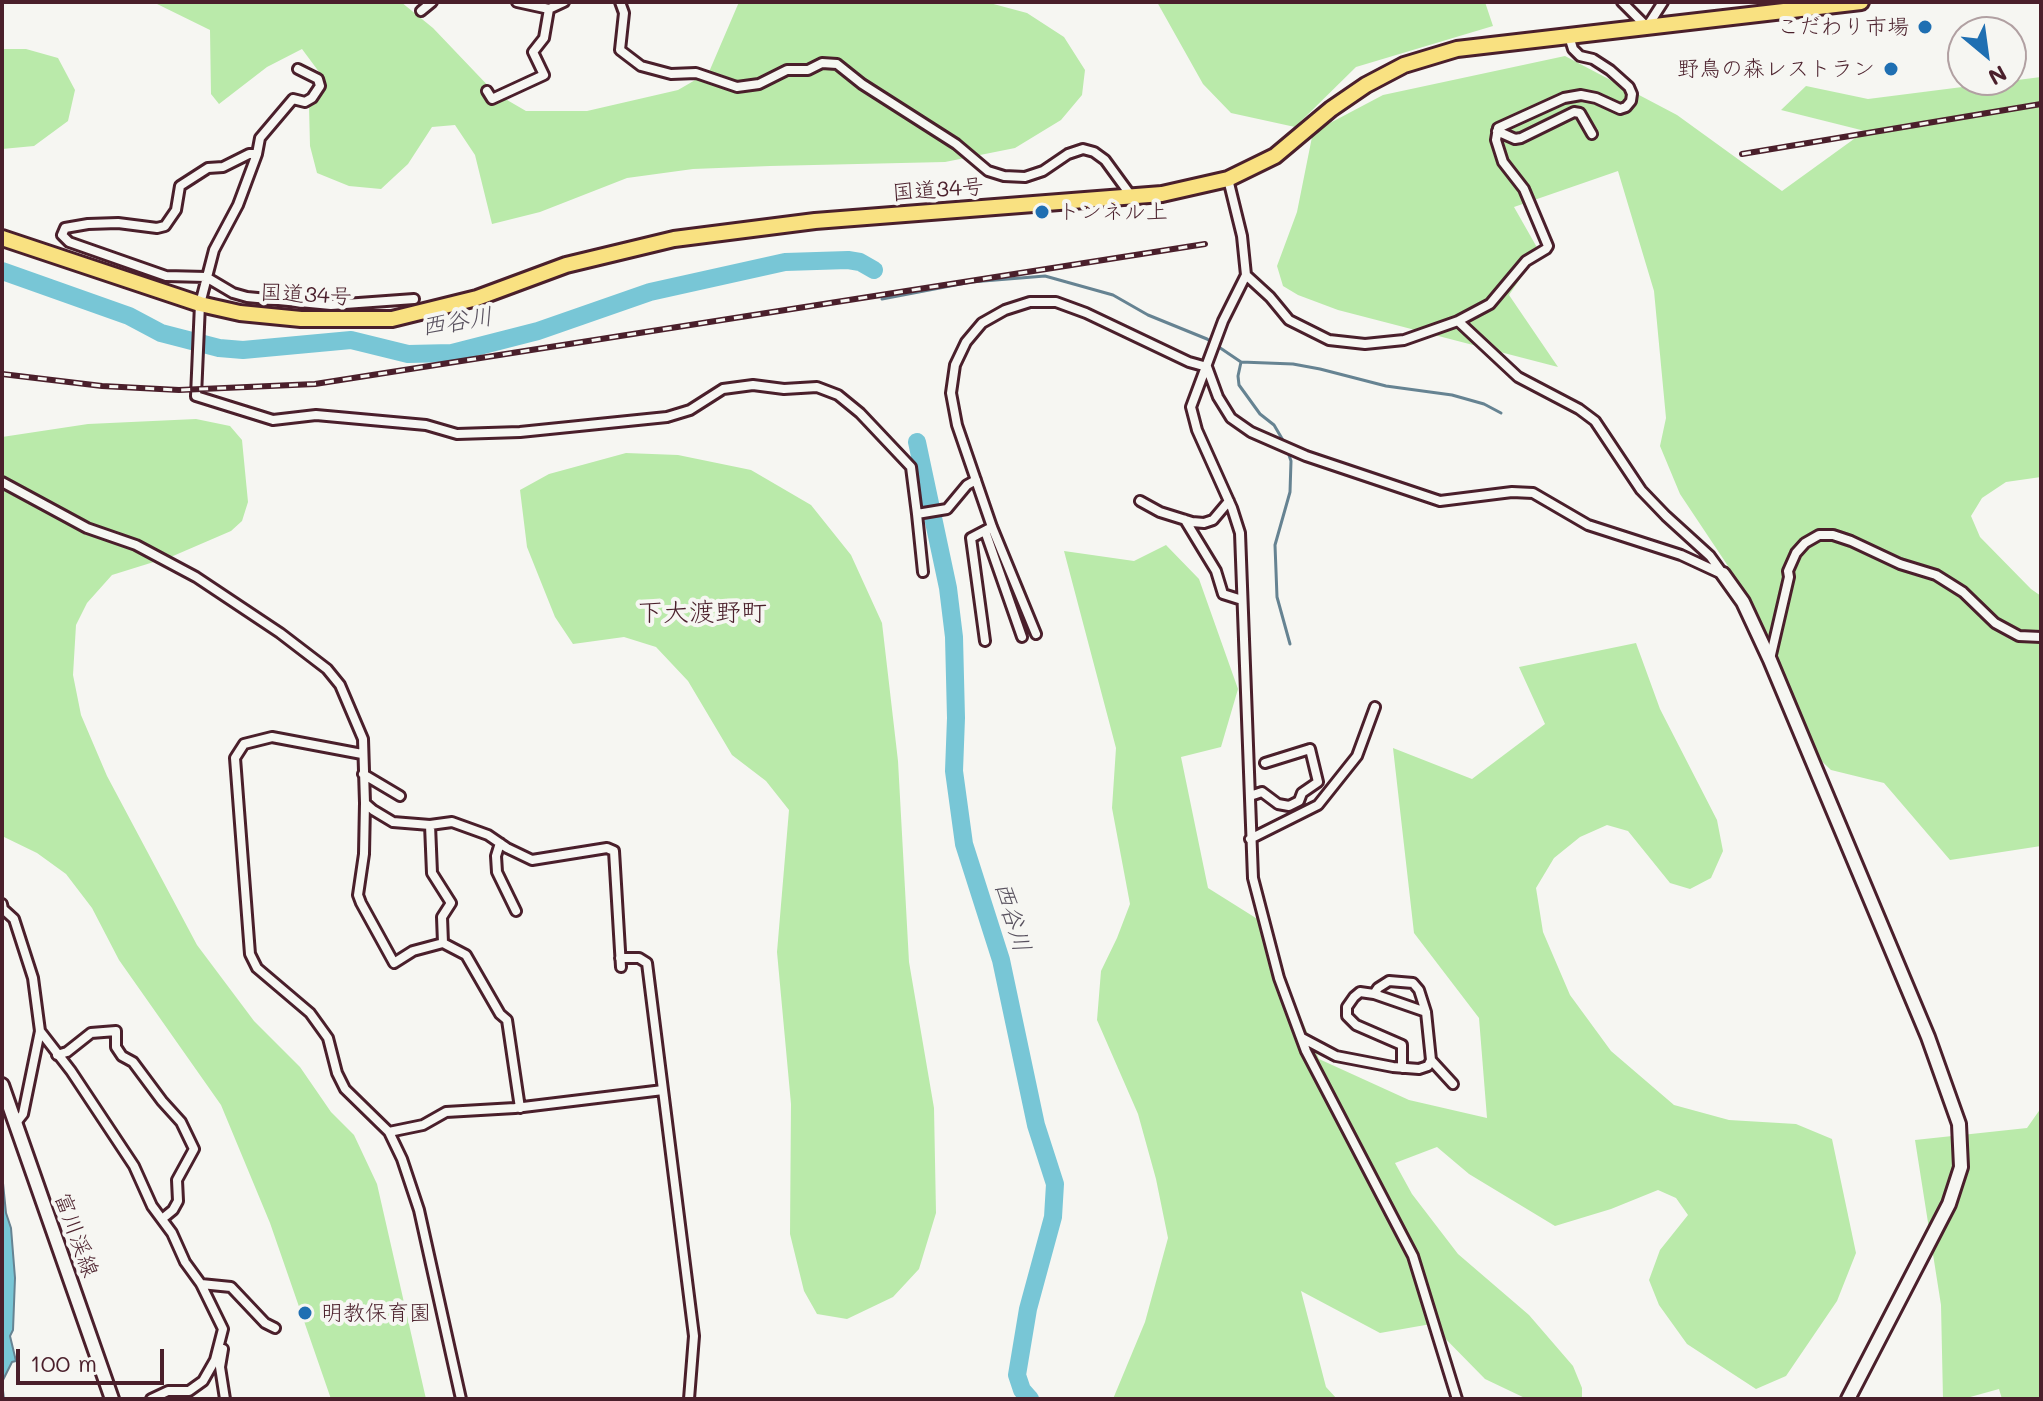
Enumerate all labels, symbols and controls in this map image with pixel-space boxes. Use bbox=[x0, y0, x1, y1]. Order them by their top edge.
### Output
place label: こだわり市場 bbox=[1777, 14, 1909, 40]
north arrow bbox=[1947, 16, 2027, 96]
marker: こだわり市場 bbox=[1916, 18, 1934, 36]
place label: 野鳥の森レストラン bbox=[1677, 56, 1875, 82]
text: N bbox=[1984, 59, 2012, 92]
marker: 野鳥の森レストラン bbox=[1882, 60, 1900, 78]
street label: 国道34号 bbox=[891, 174, 985, 206]
place label: トンネル上 bbox=[1058, 199, 1168, 225]
marker: トンネル上 bbox=[1033, 203, 1051, 221]
street label: 国道34号 bbox=[259, 279, 353, 311]
water label: 西谷川 bbox=[419, 302, 495, 342]
district label: 下大渡野町 bbox=[637, 597, 767, 629]
water label: 西谷川 bbox=[988, 878, 1036, 956]
street label: 富川渓線 bbox=[49, 1189, 103, 1281]
place label: 明教保育園 bbox=[321, 1300, 431, 1326]
marker: 明教保育園 bbox=[296, 1304, 314, 1322]
scale bar bbox=[20, 1333, 168, 1383]
text: 100 m bbox=[30, 1347, 97, 1378]

